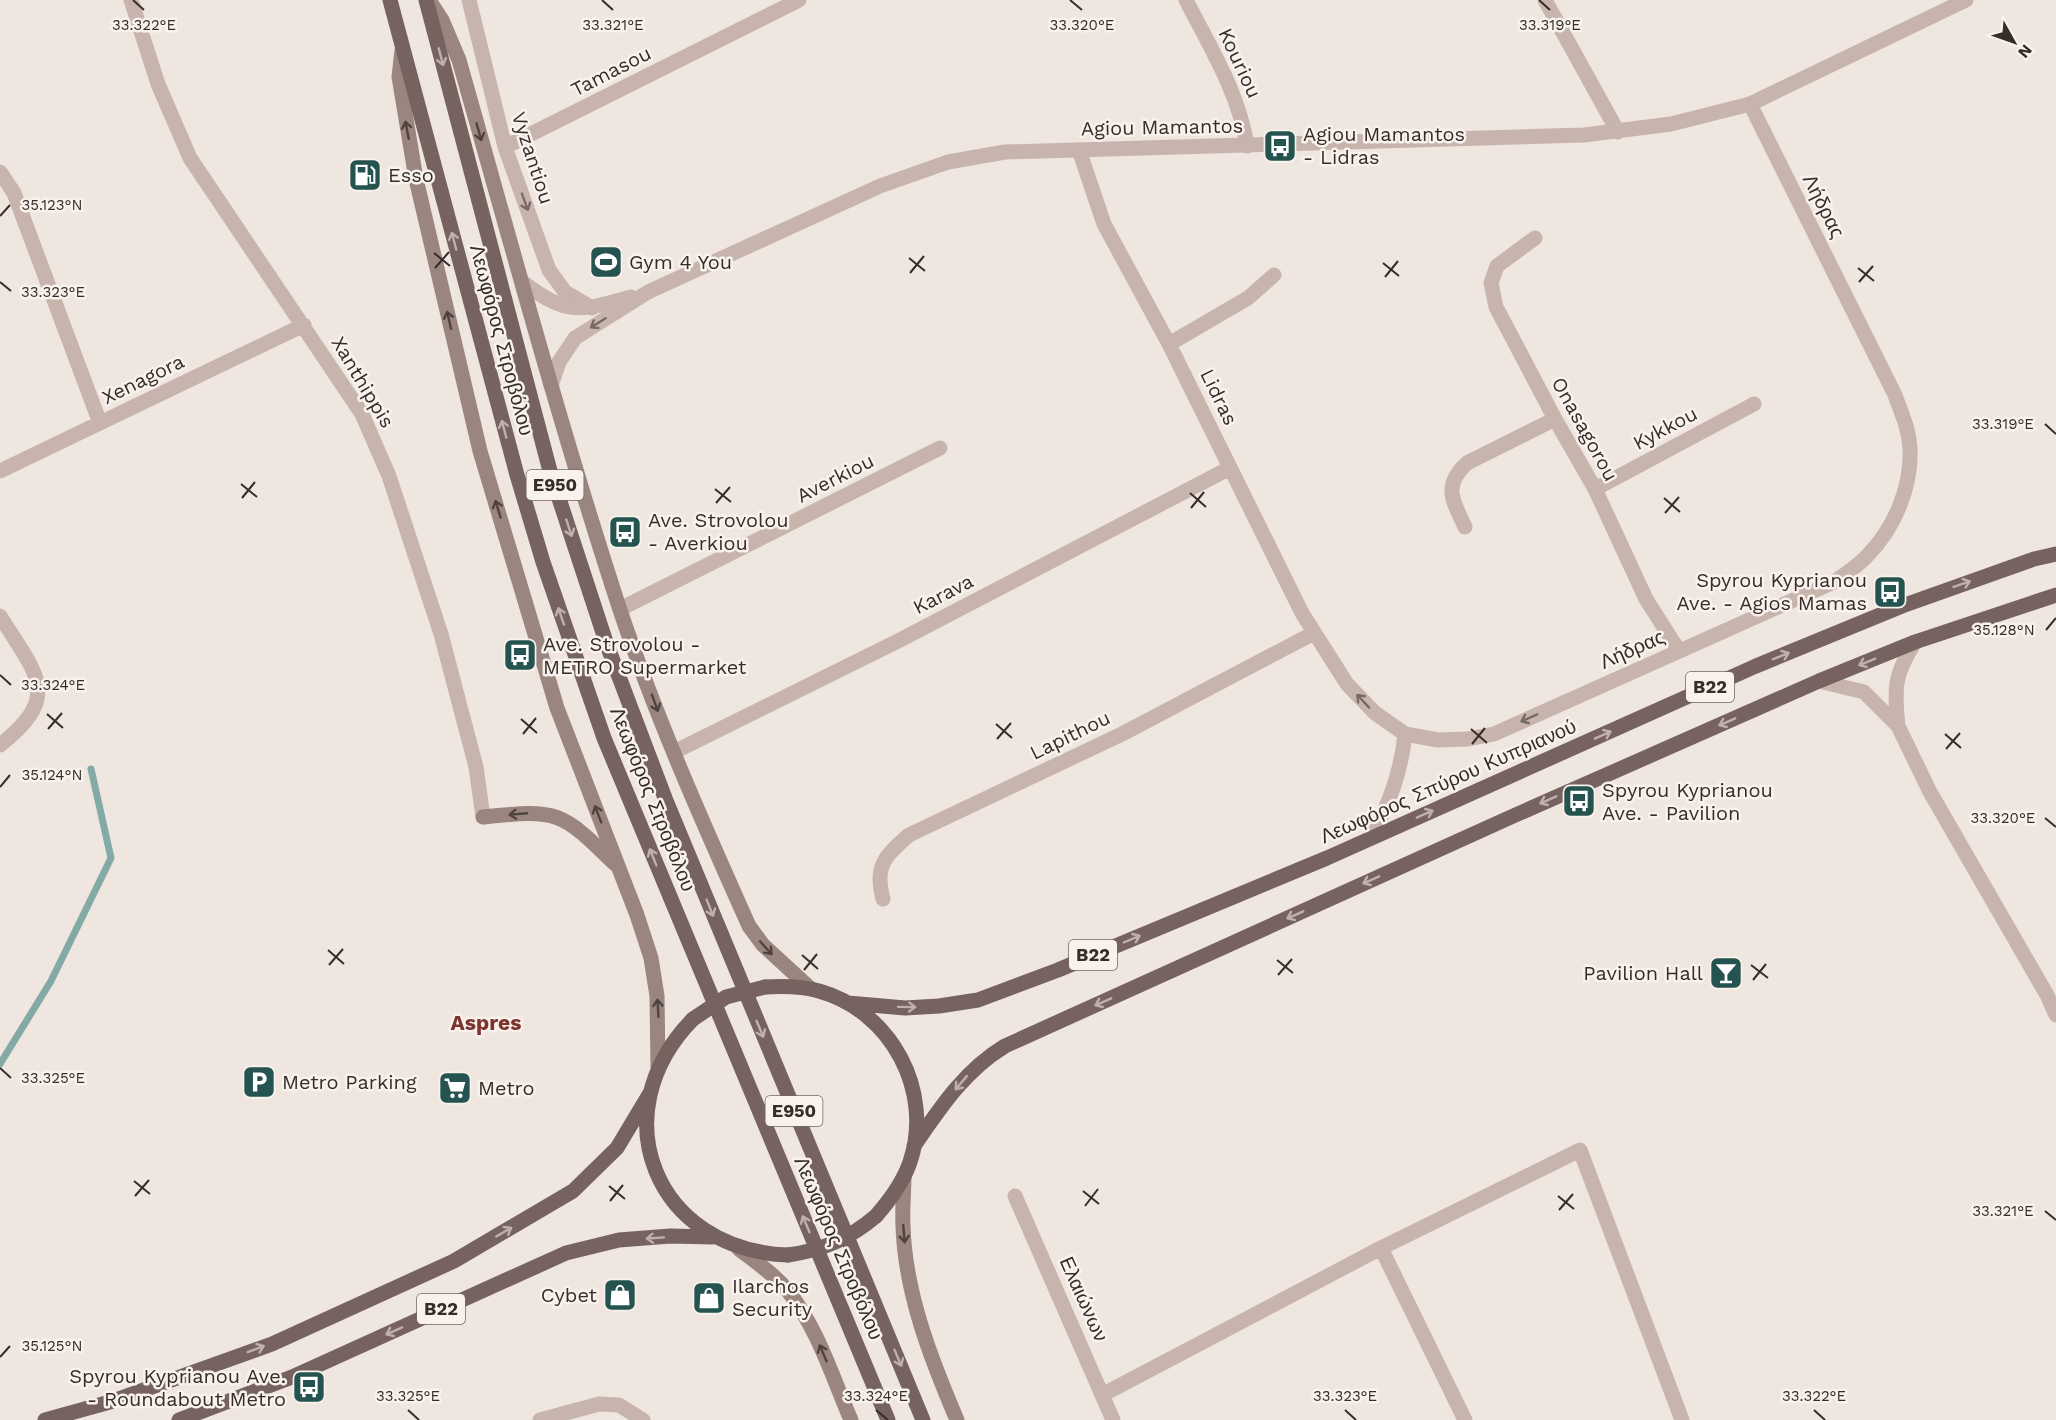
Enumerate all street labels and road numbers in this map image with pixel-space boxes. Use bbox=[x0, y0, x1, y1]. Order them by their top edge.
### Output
street label: Kouriou bbox=[1213, 24, 1267, 102]
street label: Tamasou bbox=[567, 41, 655, 101]
street label: Vyzantiou bbox=[507, 109, 559, 207]
street label: Agiou Mamantos bbox=[1081, 114, 1243, 140]
street label: Λήδρας bbox=[1798, 170, 1850, 242]
street label: Λεωφόρος Στροβόλου bbox=[465, 242, 539, 438]
street label: Xanthippis bbox=[326, 332, 400, 432]
street label: Xenagora bbox=[98, 349, 188, 409]
street label: Lidras bbox=[1195, 365, 1243, 429]
street label: Onasagorou bbox=[1547, 373, 1623, 485]
street label: Kykkou bbox=[1629, 401, 1701, 455]
street label: Averkiou bbox=[792, 448, 878, 508]
road number: E950 bbox=[526, 470, 584, 500]
street label: Karava bbox=[909, 569, 977, 619]
street label: Λήδρας bbox=[1596, 624, 1668, 674]
road number: B22 bbox=[1686, 672, 1734, 702]
street label: Λεωφόρος Στροβόλου bbox=[605, 703, 701, 895]
street label: Lapithou bbox=[1026, 705, 1114, 765]
street label: Λεωφόρος Σπύρου Κυπριανού bbox=[1316, 714, 1580, 848]
road number: B22 bbox=[1069, 940, 1117, 970]
road number: E950 bbox=[766, 1096, 822, 1126]
street label: Λεωφόρος Στροβόλου bbox=[790, 1153, 888, 1343]
street label: Ελαιώνων bbox=[1055, 1253, 1113, 1345]
road number: B22 bbox=[417, 1294, 465, 1324]

